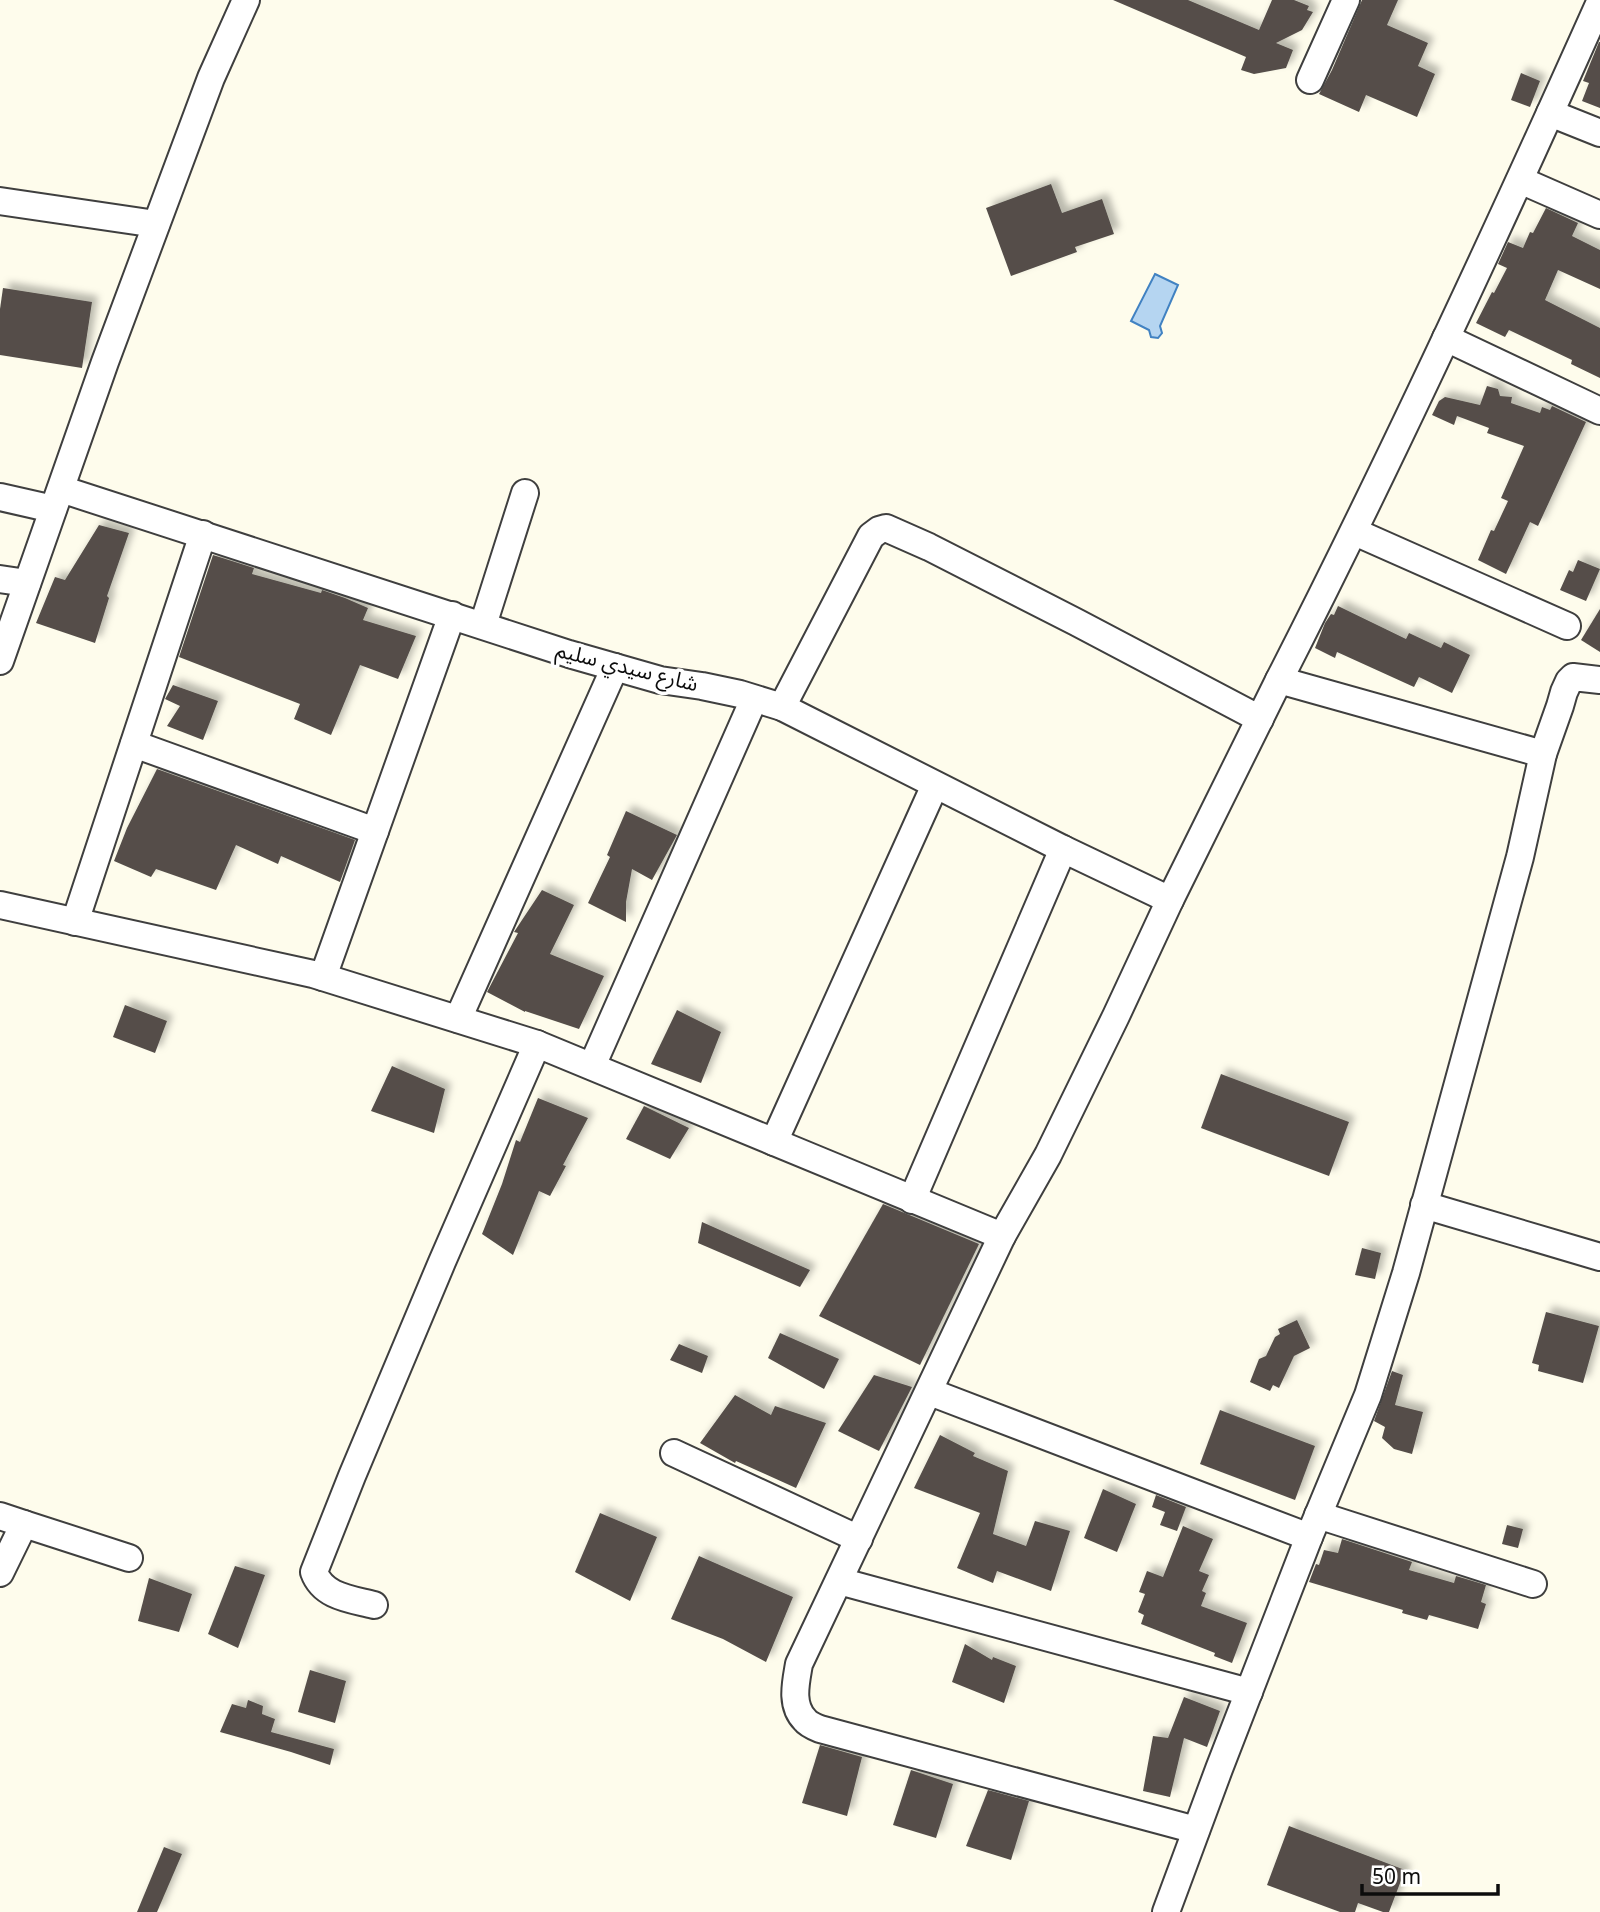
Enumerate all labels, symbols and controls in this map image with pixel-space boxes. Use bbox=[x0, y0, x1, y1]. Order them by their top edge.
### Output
street label: شارع سيدي سليم bbox=[551, 628, 703, 706]
scale bar bbox=[1362, 1853, 1498, 1897]
text: 50 m bbox=[1372, 1855, 1421, 1899]

